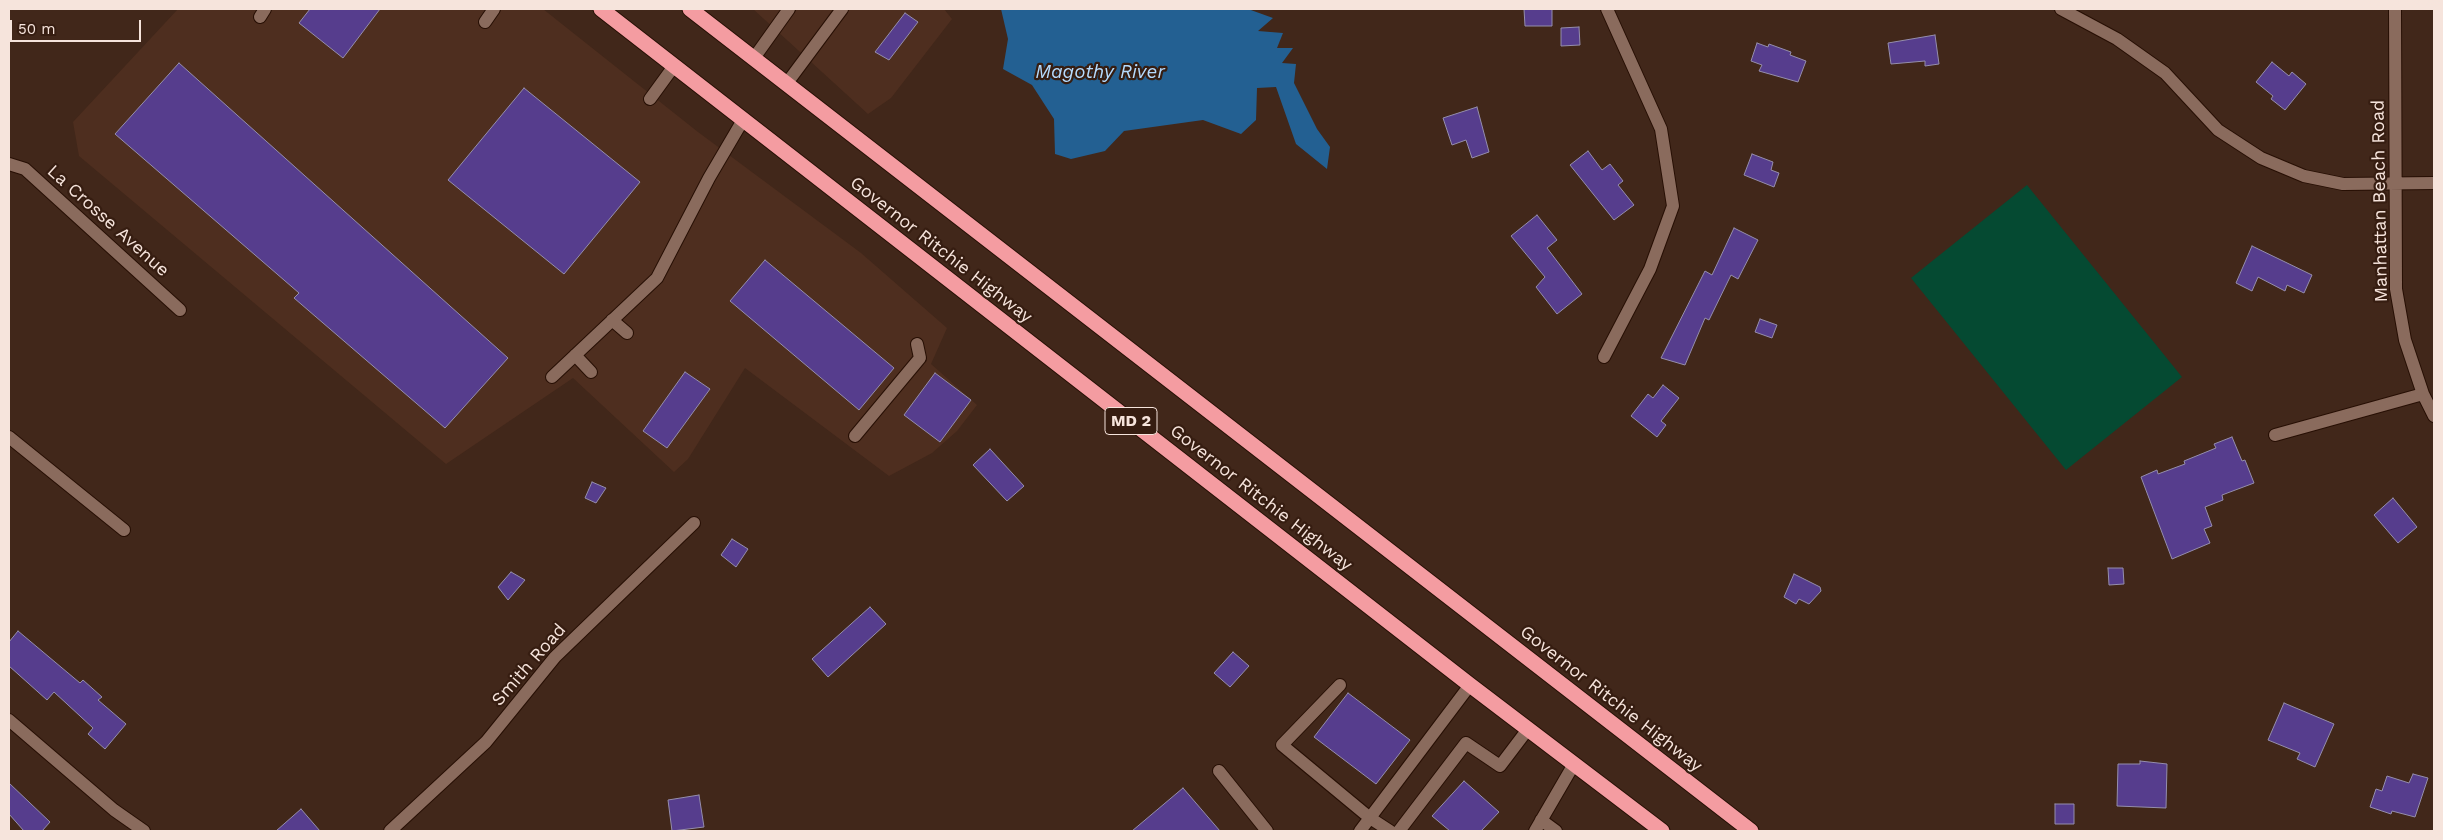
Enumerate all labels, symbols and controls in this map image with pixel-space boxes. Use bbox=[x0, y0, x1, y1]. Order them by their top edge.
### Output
scale bar bbox=[12, 10, 144, 42]
text: 50 m bbox=[18, 20, 55, 38]
water label: Magothy River bbox=[1035, 61, 1165, 83]
street label: Manhattan Beach Road bbox=[2367, 100, 2393, 302]
street label: La Crosse Avenue bbox=[43, 161, 173, 281]
street label: Governor Ritchie Highway bbox=[846, 172, 1036, 328]
road number: MD 2 bbox=[1105, 408, 1157, 434]
street label: Governor Ritchie Highway bbox=[1166, 420, 1356, 576]
street label: Smith Road bbox=[487, 619, 571, 711]
street label: Governor Ritchie Highway bbox=[1516, 621, 1706, 777]

